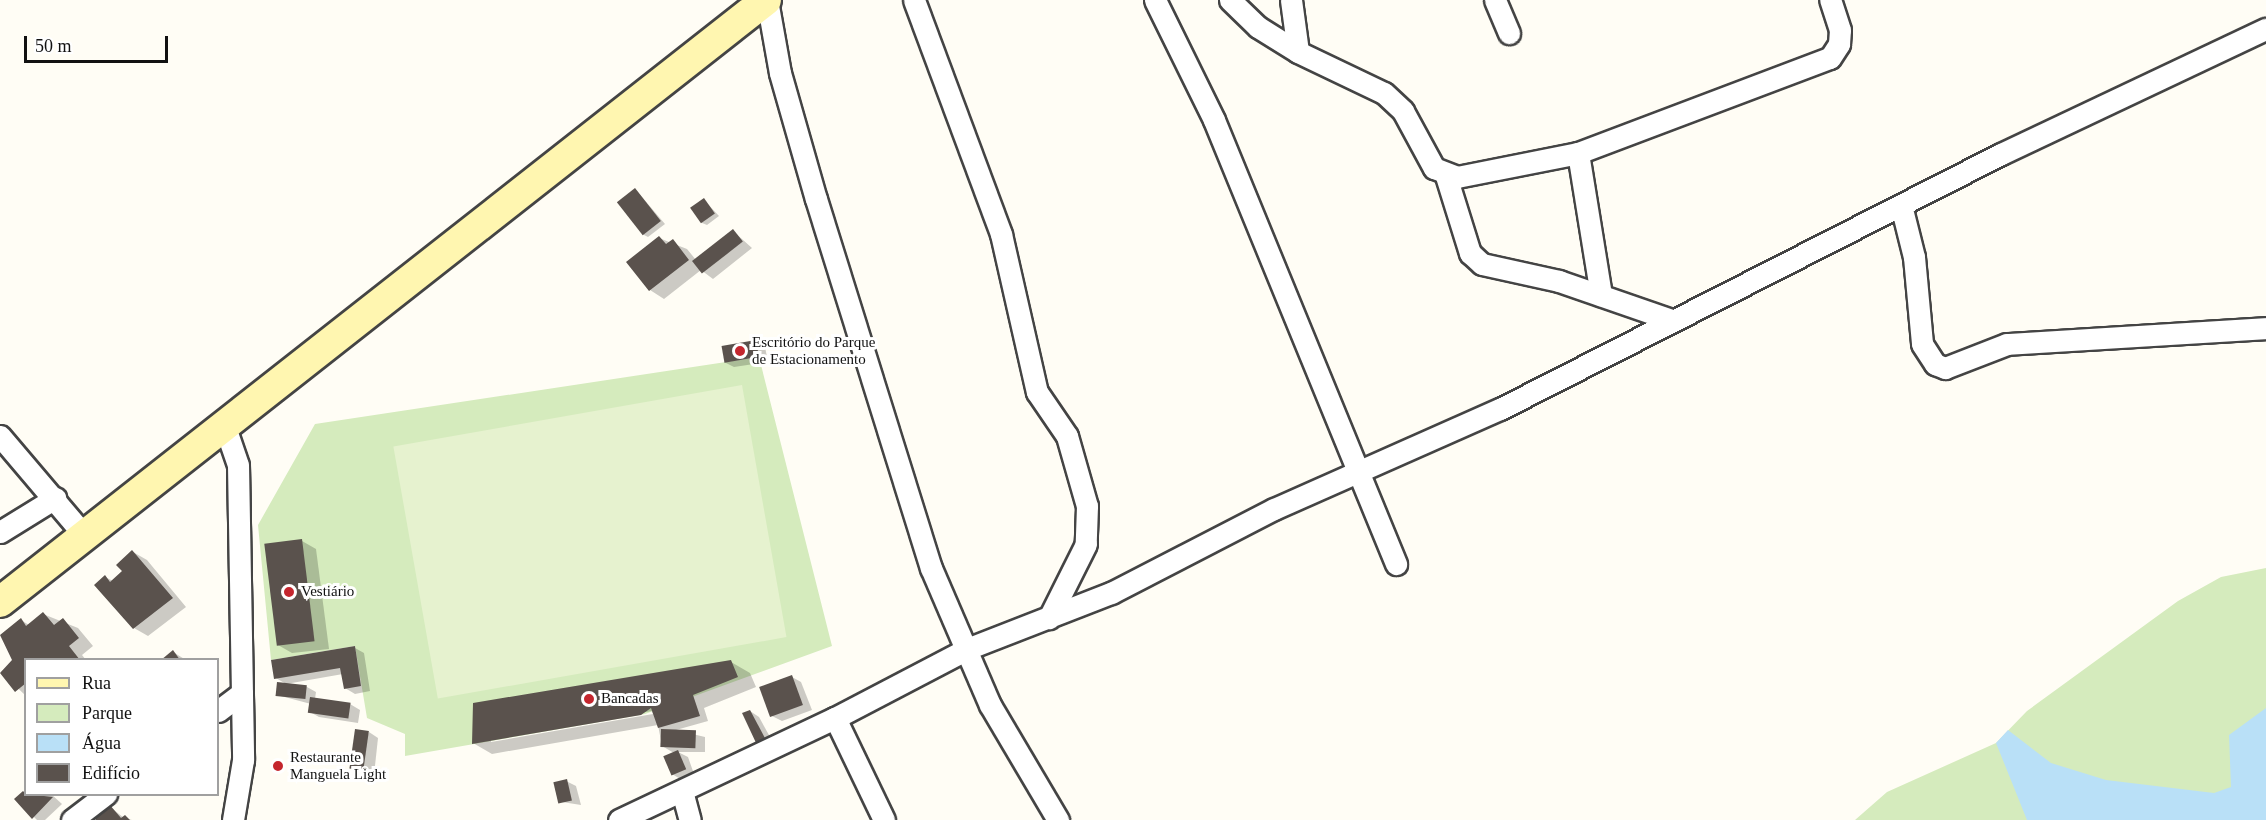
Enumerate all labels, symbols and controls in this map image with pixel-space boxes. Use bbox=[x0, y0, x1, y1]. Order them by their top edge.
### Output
scale bar bbox=[27, 24, 171, 62]
text: 50 m bbox=[35, 36, 72, 56]
place label: Escritório do Parque de Estacionamento bbox=[752, 333, 875, 368]
marker: Escritório do Parque de Estacionamento bbox=[733, 344, 747, 358]
place label: Vestiário bbox=[301, 583, 354, 601]
marker: Vestiário bbox=[282, 585, 296, 599]
legend bbox=[24, 658, 219, 796]
text: Rua bbox=[82, 673, 111, 693]
place label: Bancadas bbox=[601, 690, 658, 708]
marker: Bancadas bbox=[582, 692, 596, 706]
text: Parque bbox=[82, 703, 132, 723]
text: Água bbox=[82, 733, 121, 753]
place label: Restaurante Manguela Light bbox=[290, 748, 386, 783]
marker: Restaurante Manguela Light bbox=[271, 759, 285, 773]
text: Edifício bbox=[82, 763, 140, 783]

